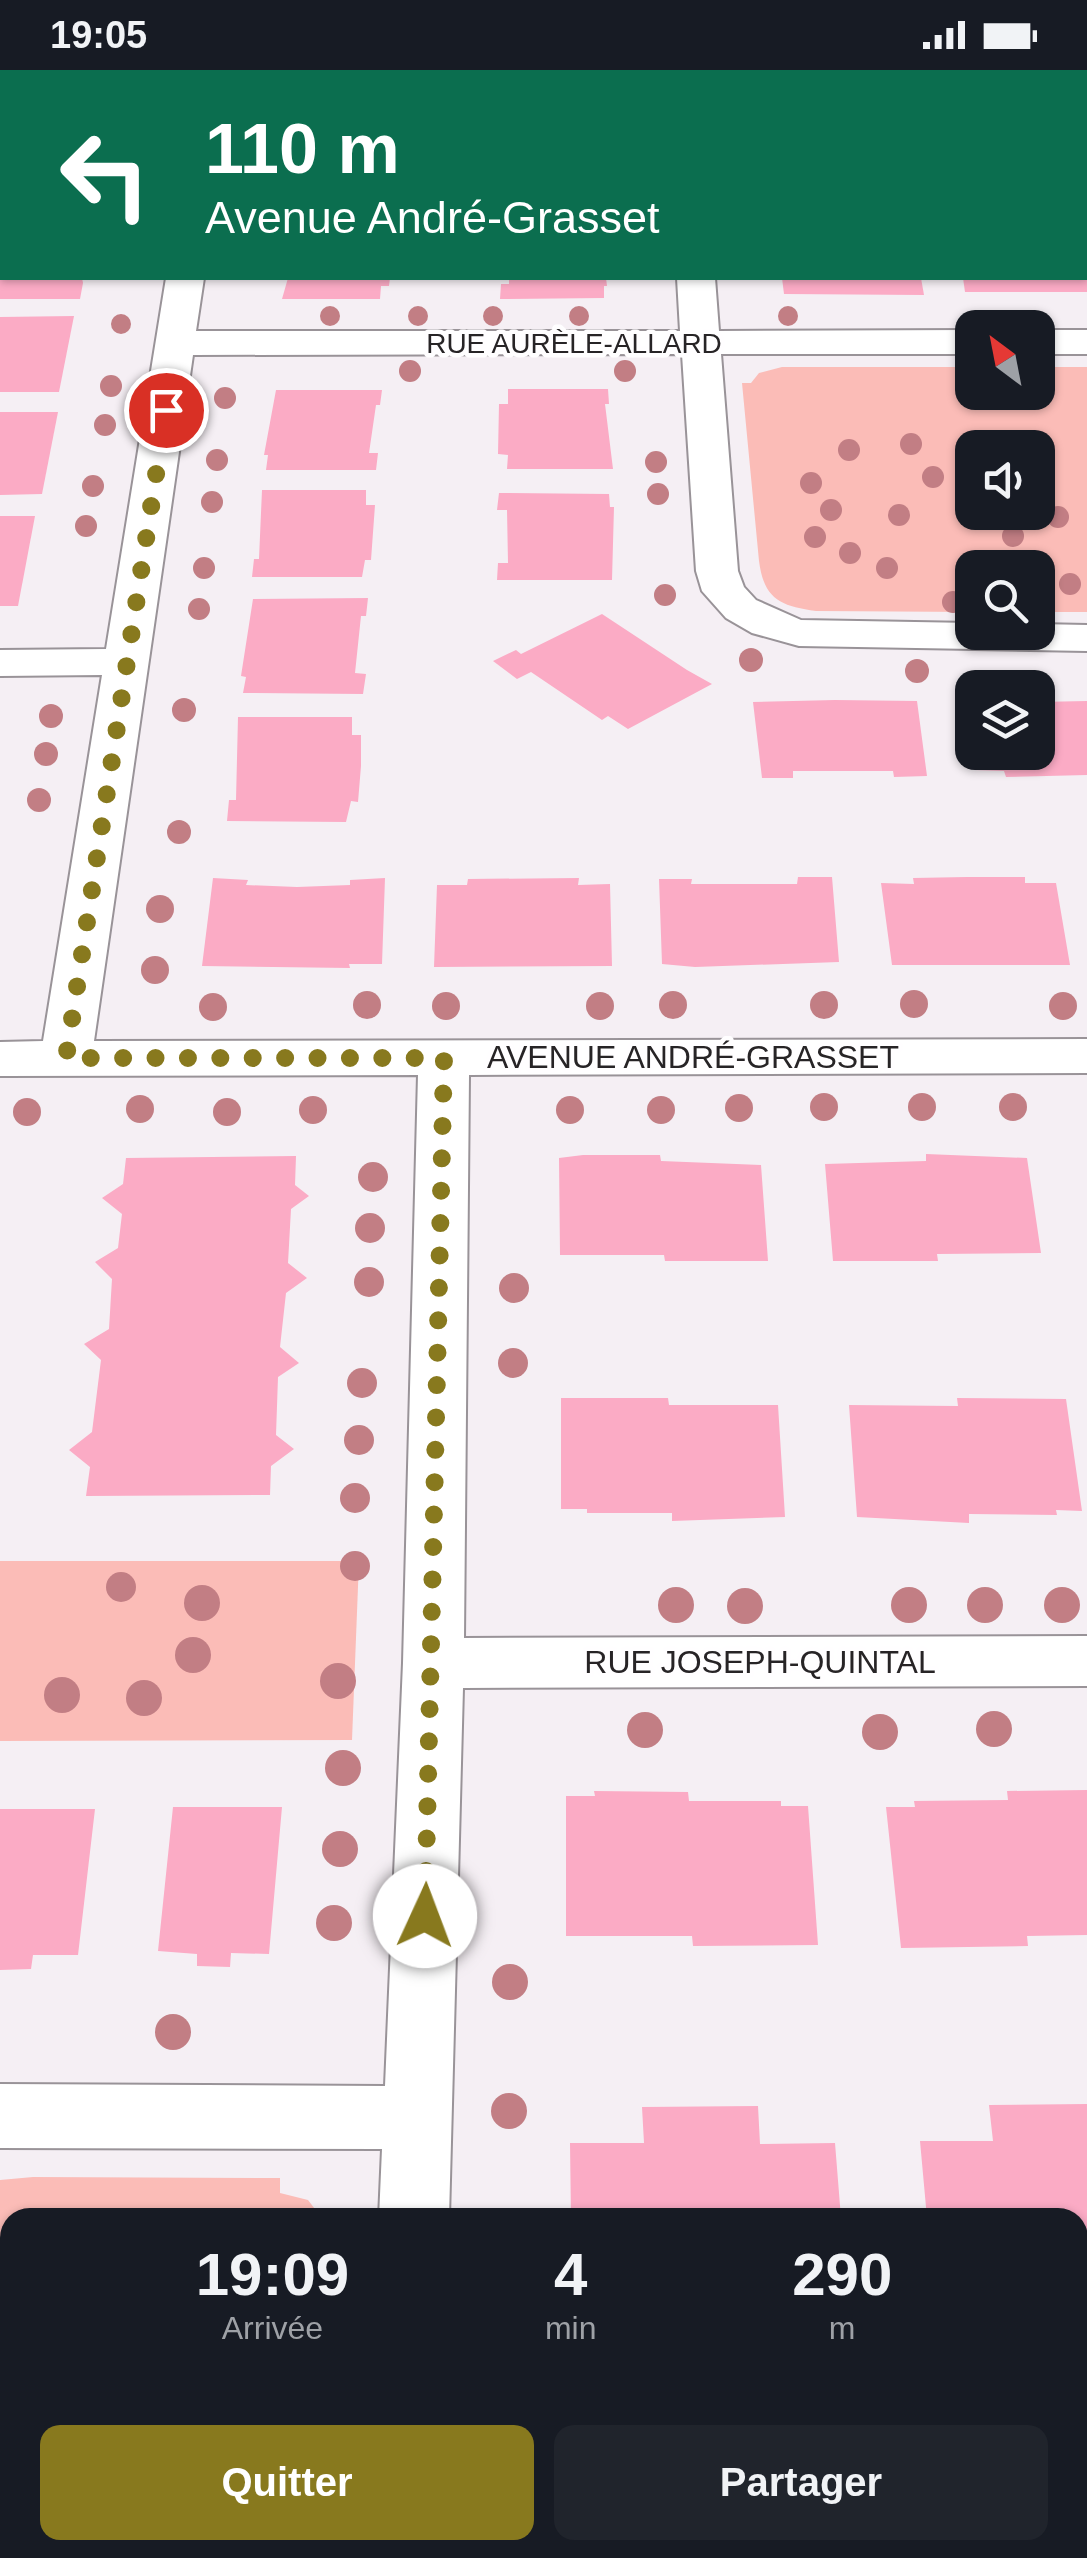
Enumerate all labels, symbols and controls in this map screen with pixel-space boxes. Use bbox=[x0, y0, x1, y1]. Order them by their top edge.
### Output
text: 19:05 bbox=[50, 14, 147, 56]
icon: left bbox=[40, 110, 170, 240]
text: 110 m bbox=[205, 110, 400, 188]
text: Avenue André-Grasset bbox=[205, 192, 659, 243]
north arrow bbox=[955, 310, 1055, 410]
map controls bbox=[955, 310, 1055, 770]
street label: RUE AURÈLE-ALLARD bbox=[426, 328, 722, 359]
pin bbox=[124, 368, 209, 453]
icon: arrive bbox=[139, 383, 194, 438]
button: sound bbox=[955, 430, 1055, 530]
button: search bbox=[955, 550, 1055, 650]
button: layers bbox=[955, 670, 1055, 770]
street label: AVENUE ANDRÉ-GRASSET bbox=[487, 1039, 899, 1075]
street label: RUE JOSEPH-QUINTAL bbox=[584, 1644, 936, 1680]
position arrow bbox=[373, 1864, 477, 1968]
text: 19:09 bbox=[196, 2241, 349, 2308]
text: 4 bbox=[554, 2241, 587, 2308]
text: 290 bbox=[792, 2241, 892, 2308]
text: Arrivée bbox=[222, 2310, 323, 2346]
text: min bbox=[545, 2310, 596, 2346]
text: m bbox=[829, 2310, 856, 2346]
button: Quitter bbox=[40, 2425, 534, 2540]
button: Partager bbox=[554, 2425, 1048, 2540]

